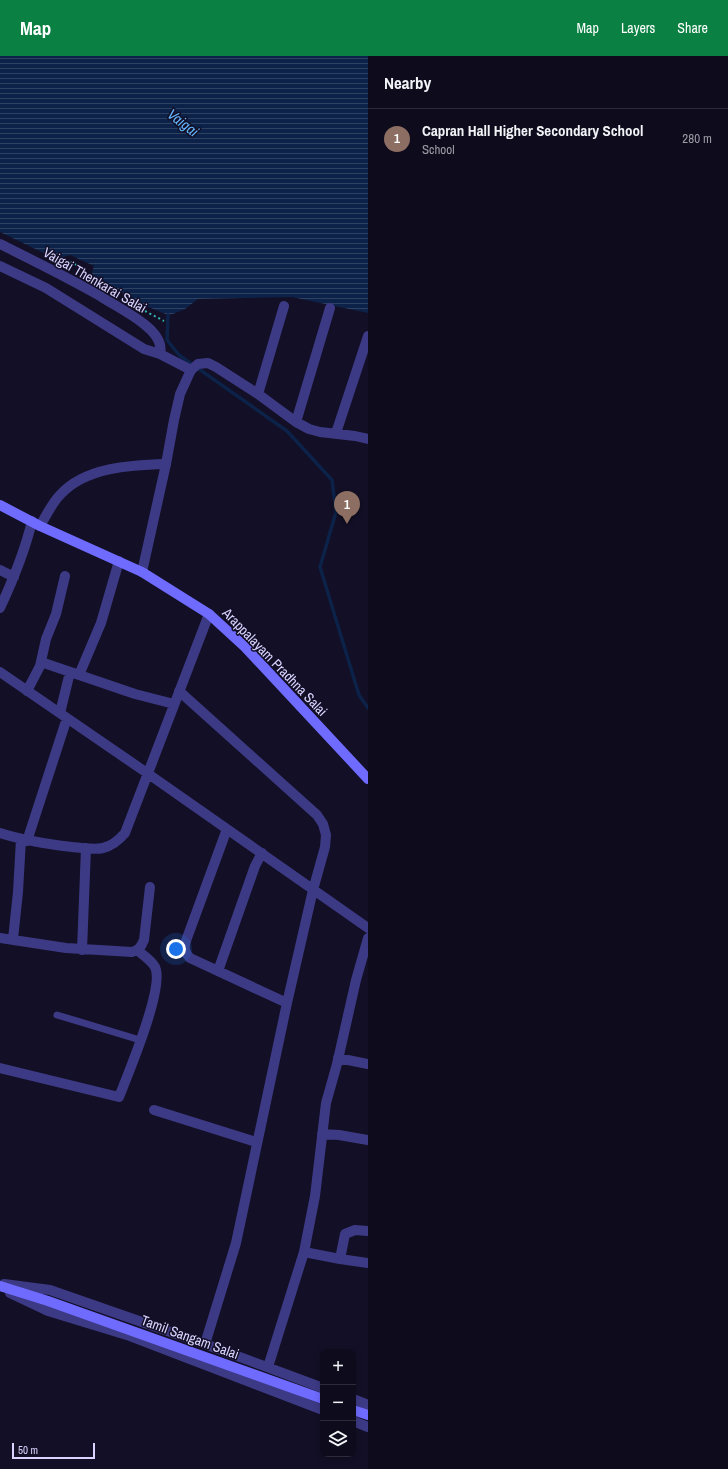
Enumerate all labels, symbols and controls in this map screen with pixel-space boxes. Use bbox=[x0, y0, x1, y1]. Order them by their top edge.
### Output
text: Map bbox=[20, 15, 51, 41]
text: Map bbox=[577, 19, 599, 37]
text: Layers bbox=[621, 19, 655, 37]
text: Share bbox=[677, 19, 708, 37]
text: Nearby bbox=[384, 71, 431, 94]
water label: Vaigai bbox=[163, 104, 204, 142]
text: Capran Hall Higher Secondary School bbox=[422, 120, 643, 141]
text: 1 bbox=[394, 130, 400, 147]
text: 280 m bbox=[682, 130, 712, 147]
text: School bbox=[422, 141, 455, 158]
street label: Vaigai Thenkarai Salai bbox=[40, 243, 150, 317]
pin: 1 bbox=[334, 491, 360, 524]
street label: Arappalayam Pradhna Salai bbox=[218, 603, 331, 720]
your location bbox=[166, 939, 186, 959]
street label: Tamil Sangam Salai bbox=[139, 1311, 241, 1363]
map controls bbox=[320, 1349, 356, 1457]
button: + bbox=[320, 1349, 356, 1385]
button: − bbox=[320, 1385, 356, 1421]
button: layers bbox=[320, 1421, 356, 1457]
scale bar bbox=[12, 1441, 95, 1460]
text: 50 m bbox=[18, 1443, 38, 1457]

